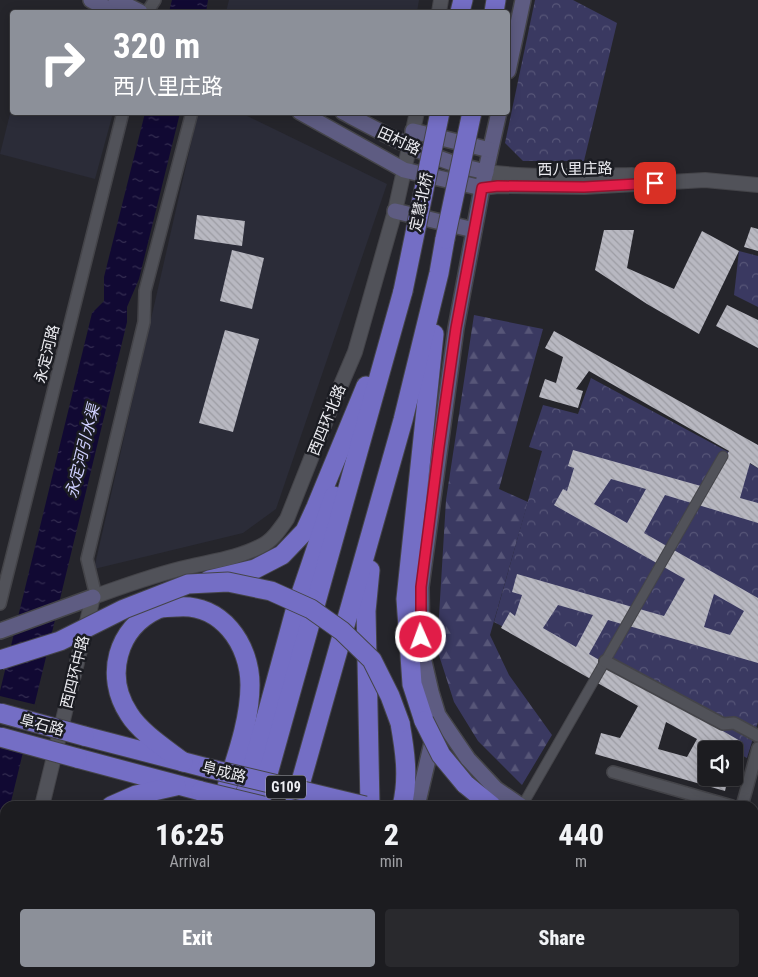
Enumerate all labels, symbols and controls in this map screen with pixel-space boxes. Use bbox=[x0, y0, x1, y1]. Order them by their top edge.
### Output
text: 320 m bbox=[113, 26, 200, 67]
icon: right bbox=[30, 30, 95, 95]
text: 西八里庄路 bbox=[113, 74, 223, 99]
street label: 田村路 bbox=[375, 123, 423, 159]
street label: 西八里庄路 bbox=[537, 159, 613, 179]
pin bbox=[634, 162, 676, 204]
icon: arrive bbox=[641, 169, 669, 197]
street label: 定慧北桥 bbox=[406, 171, 436, 233]
street label: 永定河路 bbox=[31, 323, 63, 385]
street label: 西四环北路 bbox=[305, 382, 349, 458]
water label: 永定河引水渠 bbox=[62, 400, 104, 500]
position arrow bbox=[394, 610, 446, 662]
street label: 西四环中路 bbox=[57, 633, 93, 711]
street label: 阜石路 bbox=[18, 710, 66, 740]
map controls bbox=[698, 741, 743, 786]
button: sound bbox=[698, 741, 743, 786]
street label: 阜成路 bbox=[200, 758, 248, 786]
road number: G109 bbox=[266, 776, 306, 799]
text: 16:25 bbox=[155, 817, 225, 852]
text: 2 bbox=[384, 817, 399, 852]
text: 440 bbox=[558, 817, 604, 852]
text: Arrival bbox=[169, 852, 210, 871]
text: min bbox=[380, 852, 403, 871]
text: m bbox=[575, 852, 587, 871]
button: Exit bbox=[20, 909, 375, 967]
button: Share bbox=[385, 909, 739, 967]

